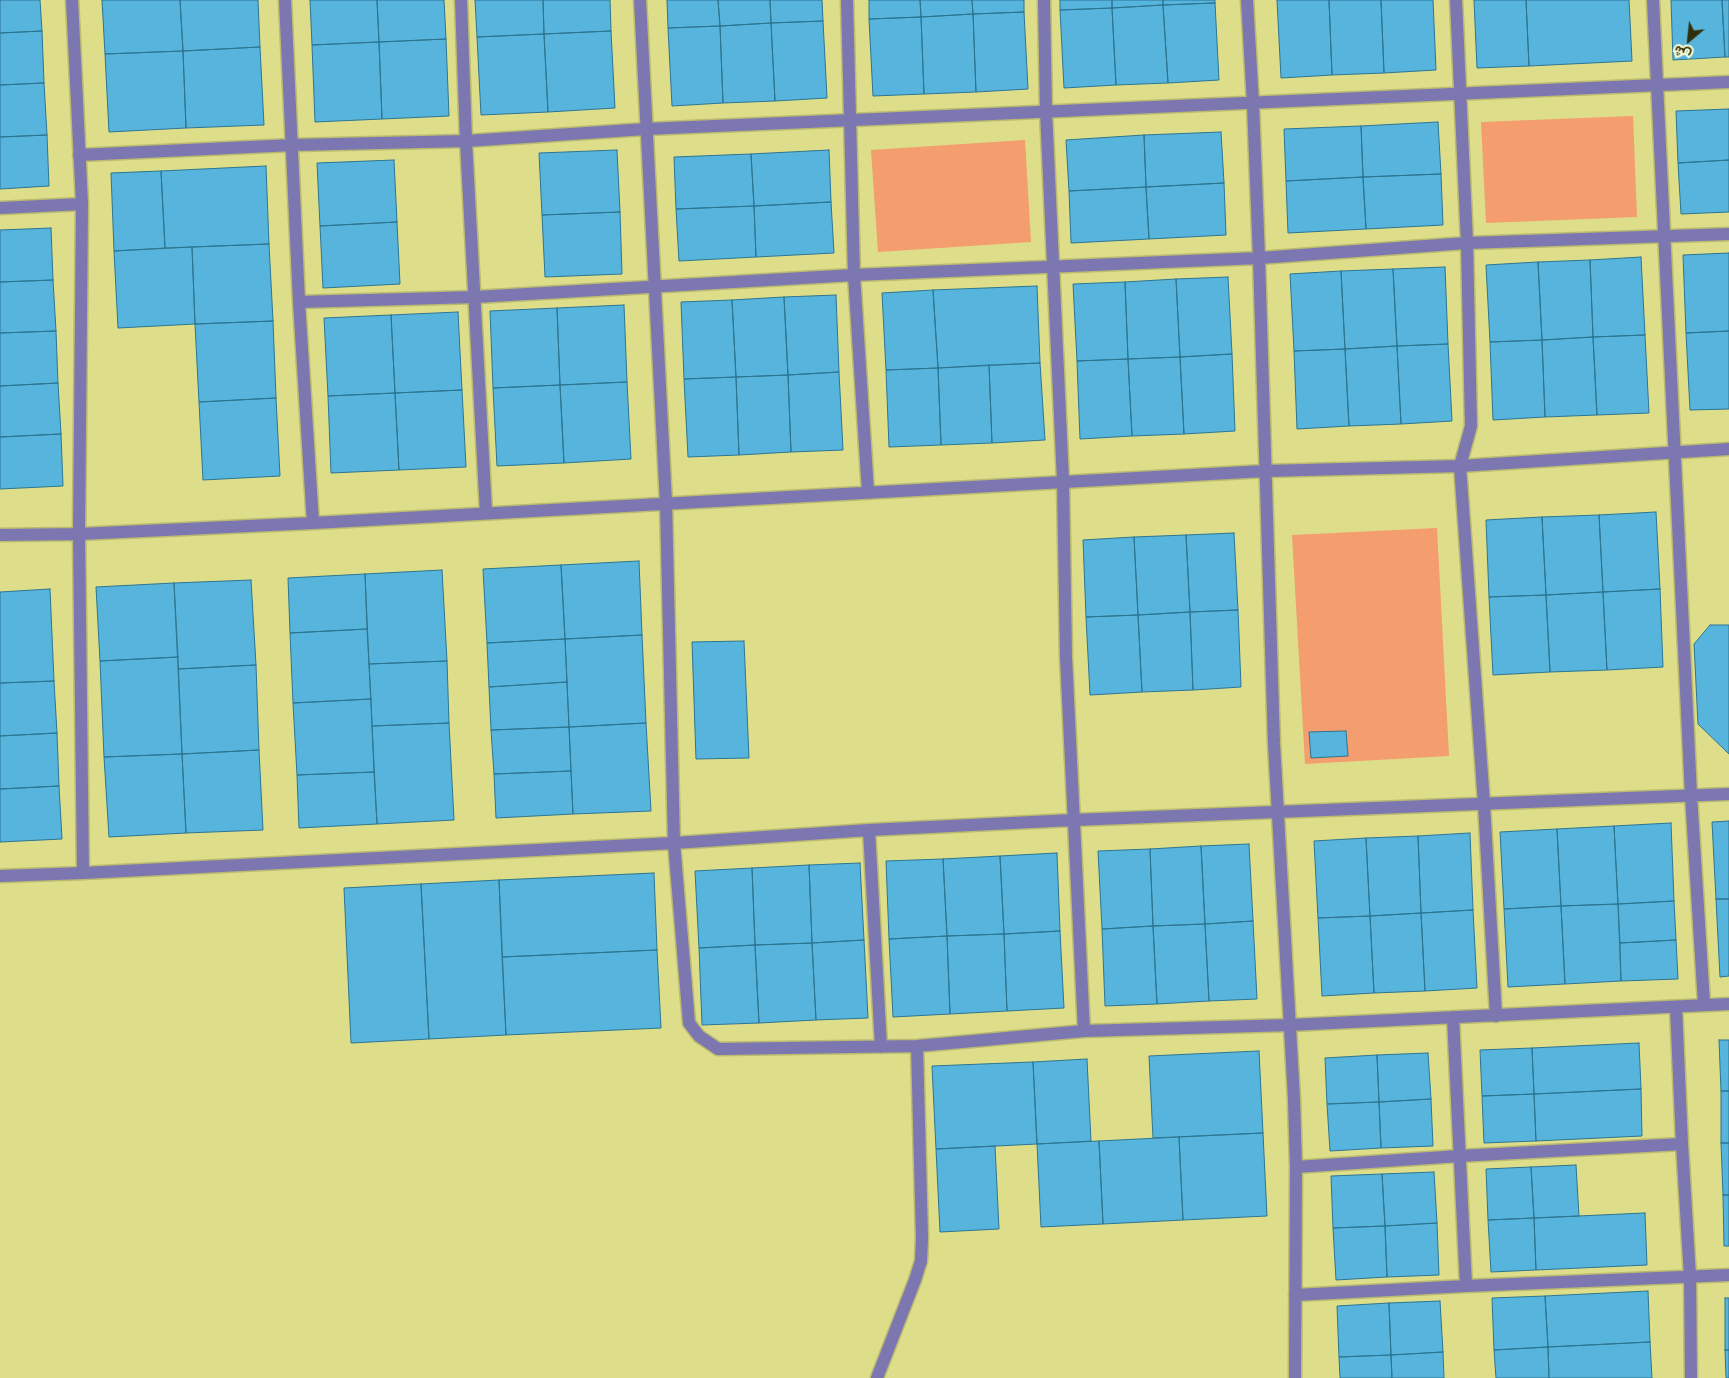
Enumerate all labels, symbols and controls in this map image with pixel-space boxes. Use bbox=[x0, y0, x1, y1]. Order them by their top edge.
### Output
north arrow bbox=[1664, 15, 1714, 65]
text: ش bbox=[1670, 42, 1693, 65]

